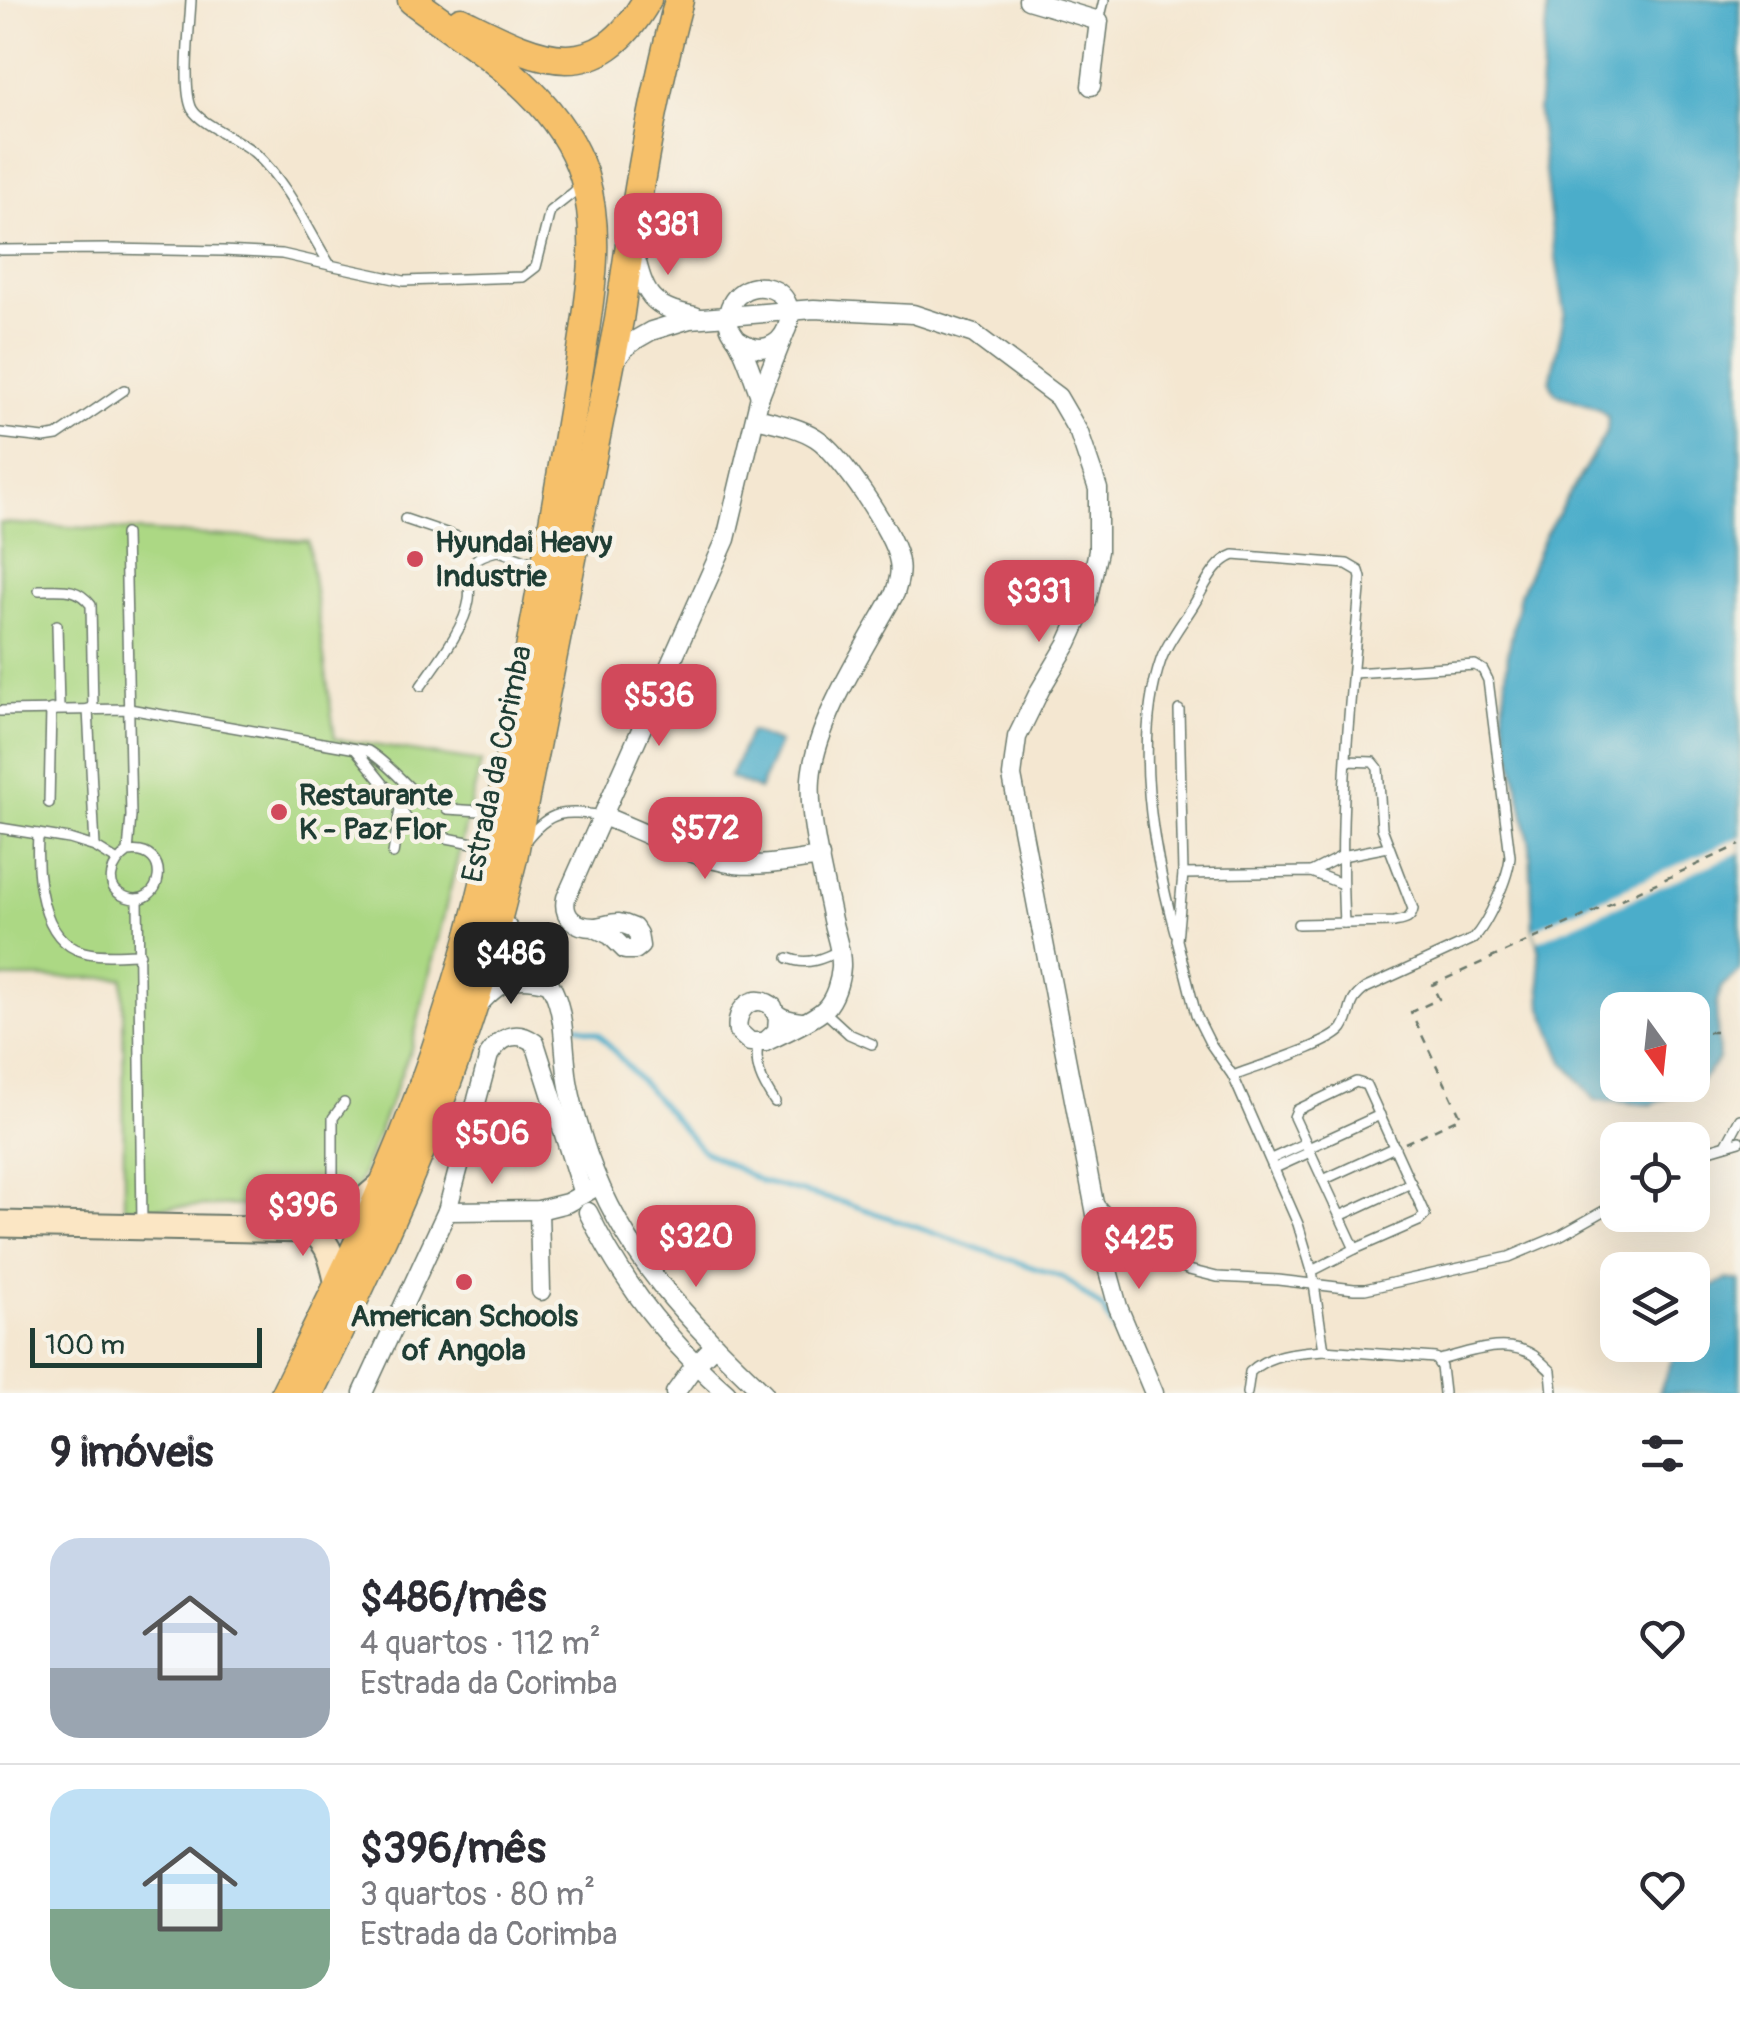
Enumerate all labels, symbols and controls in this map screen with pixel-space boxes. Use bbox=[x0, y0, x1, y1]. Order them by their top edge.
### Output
pin: $381 bbox=[609, 193, 727, 278]
text: $381 bbox=[636, 205, 700, 245]
place label: Hyundai Heavy Industrie bbox=[435, 524, 612, 595]
marker: Hyundai Heavy Industrie bbox=[404, 548, 426, 570]
pin: $331 bbox=[980, 560, 1098, 645]
text: $331 bbox=[1006, 572, 1072, 612]
street label: Estrada da Corimba bbox=[454, 642, 540, 886]
pin: $536 bbox=[600, 664, 718, 749]
text: $536 bbox=[623, 676, 695, 716]
place label: Restaurante K - Paz Flor bbox=[299, 777, 454, 848]
pin: $572 bbox=[646, 797, 764, 882]
marker: Restaurante K - Paz Flor bbox=[268, 801, 290, 823]
text: $572 bbox=[670, 809, 740, 849]
pin: $486 bbox=[452, 922, 570, 1007]
text: $486 bbox=[476, 934, 546, 974]
north arrow bbox=[1600, 992, 1710, 1102]
map controls bbox=[1600, 992, 1710, 1362]
pin: $506 bbox=[433, 1102, 551, 1187]
text: $506 bbox=[454, 1114, 530, 1154]
button: locate bbox=[1600, 1122, 1710, 1232]
pin: $396 bbox=[244, 1174, 362, 1259]
text: $396 bbox=[268, 1186, 338, 1226]
pin: $320 bbox=[637, 1205, 755, 1290]
pin: $425 bbox=[1080, 1207, 1198, 1292]
text: $320 bbox=[659, 1217, 733, 1257]
text: $425 bbox=[1103, 1219, 1175, 1259]
button: layers bbox=[1600, 1252, 1710, 1362]
marker: American Schools of Angola bbox=[453, 1271, 475, 1293]
place label: American Schools of Angola bbox=[350, 1298, 578, 1369]
scale bar bbox=[30, 1323, 262, 1368]
text: 100 m bbox=[45, 1328, 125, 1363]
icon: filters bbox=[1635, 1426, 1690, 1481]
text: 9 imóveis bbox=[50, 1427, 213, 1479]
text: $486/mês bbox=[360, 1572, 546, 1624]
icon: home bbox=[130, 1578, 250, 1698]
icon: heart bbox=[1635, 1611, 1690, 1666]
text: 4 quartos · 112 m² bbox=[360, 1624, 601, 1664]
text: Estrada da Corimba bbox=[360, 1664, 617, 1704]
text: $396/mês bbox=[360, 1823, 546, 1875]
icon: home bbox=[130, 1829, 250, 1949]
icon: heart bbox=[1635, 1862, 1690, 1917]
text: 3 quartos · 80 m² bbox=[360, 1875, 595, 1915]
text: Estrada da Corimba bbox=[360, 1915, 617, 1955]

